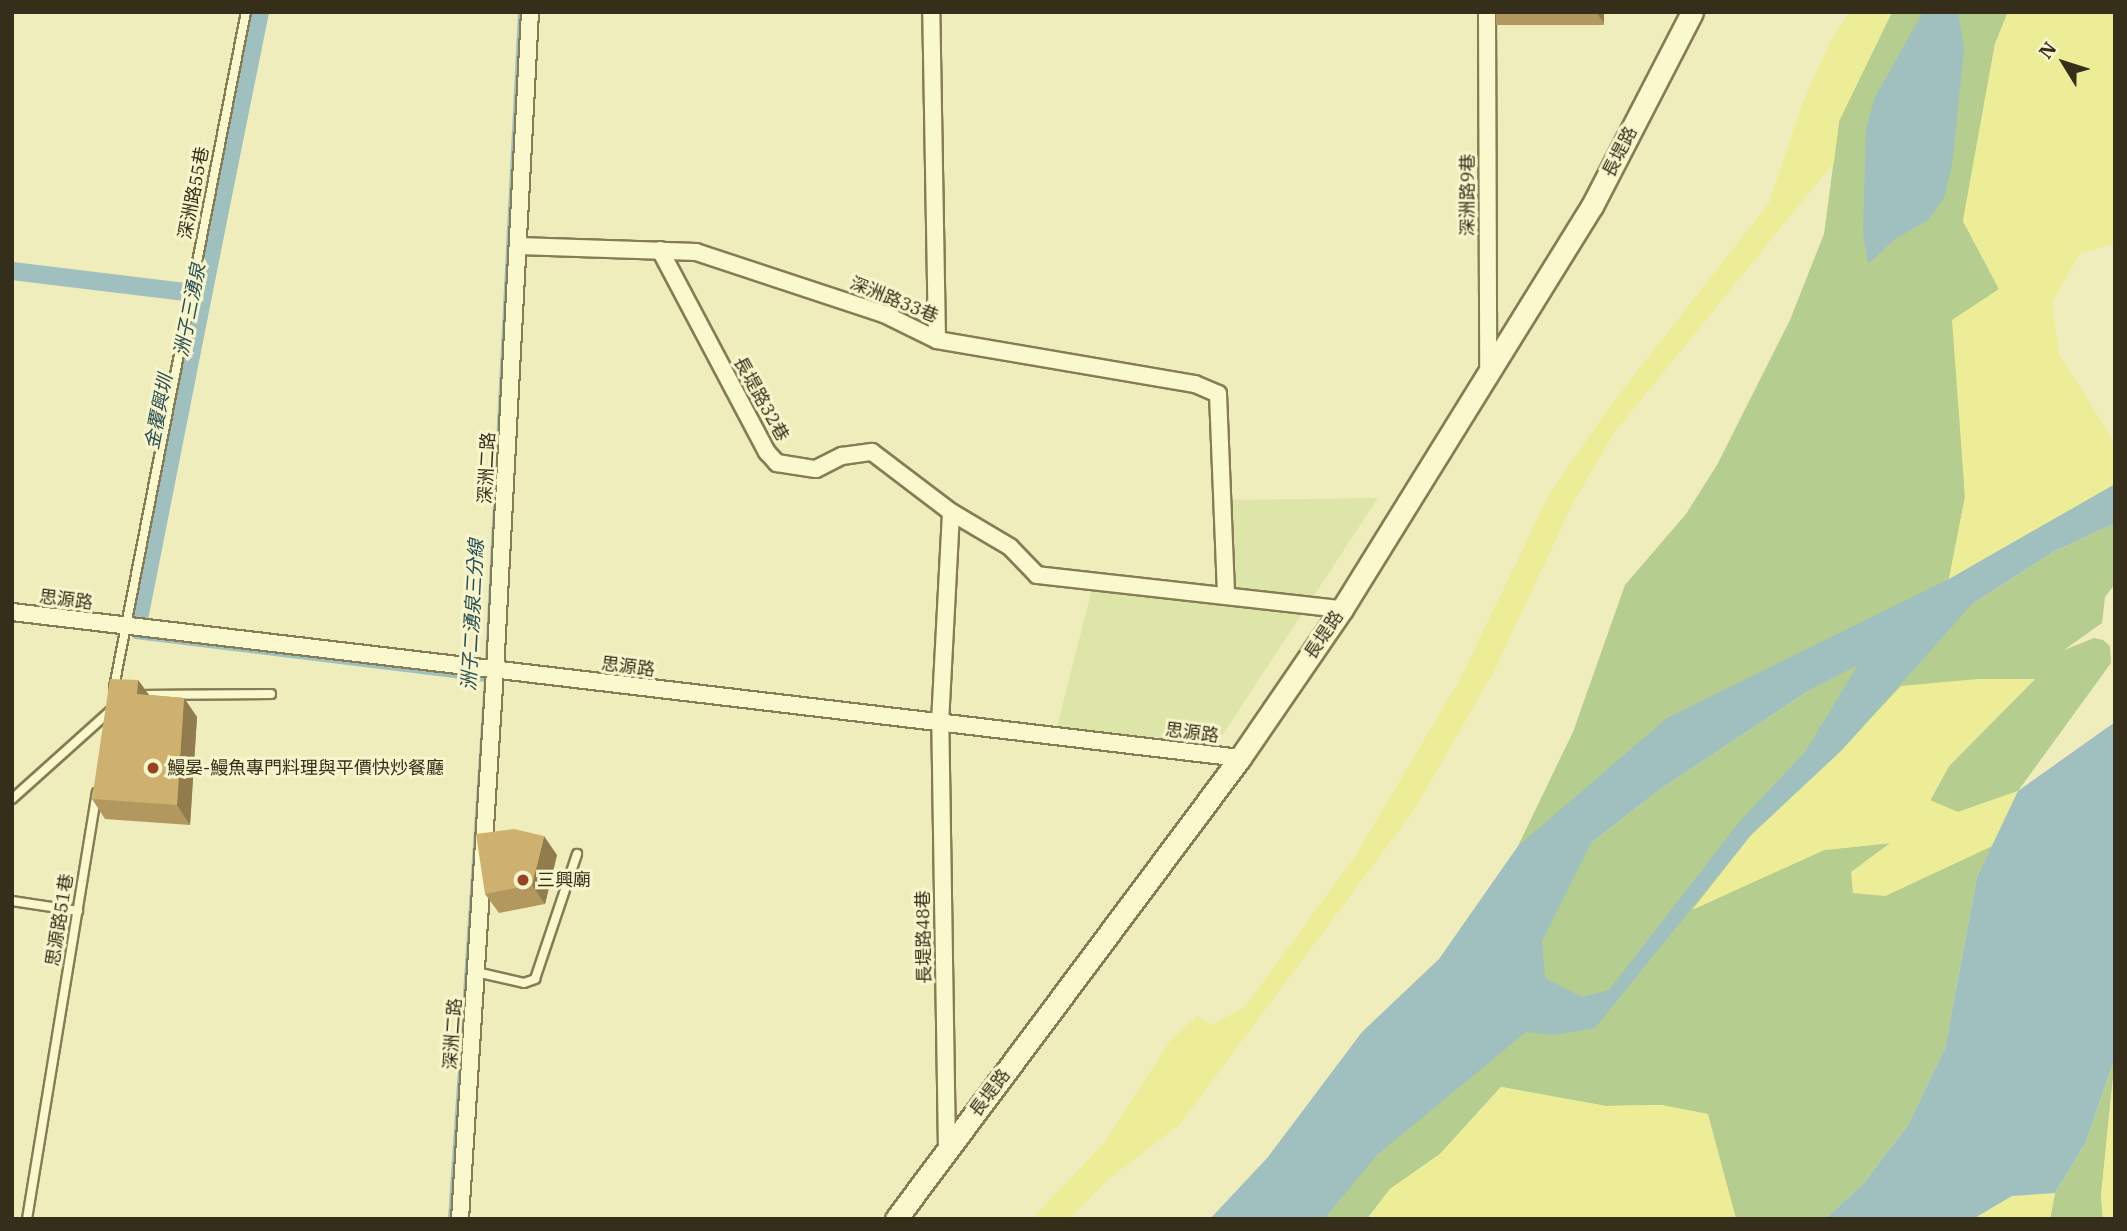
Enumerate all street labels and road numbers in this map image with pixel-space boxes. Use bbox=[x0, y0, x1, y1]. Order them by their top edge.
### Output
street label: 長堤路 bbox=[1598, 123, 1642, 181]
street label: 深洲路55巷 bbox=[174, 145, 214, 241]
street label: 深洲路9巷 bbox=[1457, 154, 1479, 236]
street label: 深洲路33巷 bbox=[847, 272, 941, 328]
street label: 長堤路32巷 bbox=[729, 353, 793, 445]
street label: 深洲二路 bbox=[474, 431, 500, 505]
street label: 思源路 bbox=[38, 586, 94, 614]
street label: 長堤路 bbox=[1300, 607, 1348, 663]
street label: 思源路 bbox=[600, 653, 656, 681]
street label: 思源路 bbox=[1164, 719, 1220, 747]
street label: 思源路51巷 bbox=[42, 872, 78, 968]
street label: 長堤路48巷 bbox=[912, 890, 936, 984]
street label: 深洲二路 bbox=[440, 997, 466, 1071]
street label: 長堤路 bbox=[965, 1065, 1015, 1121]

